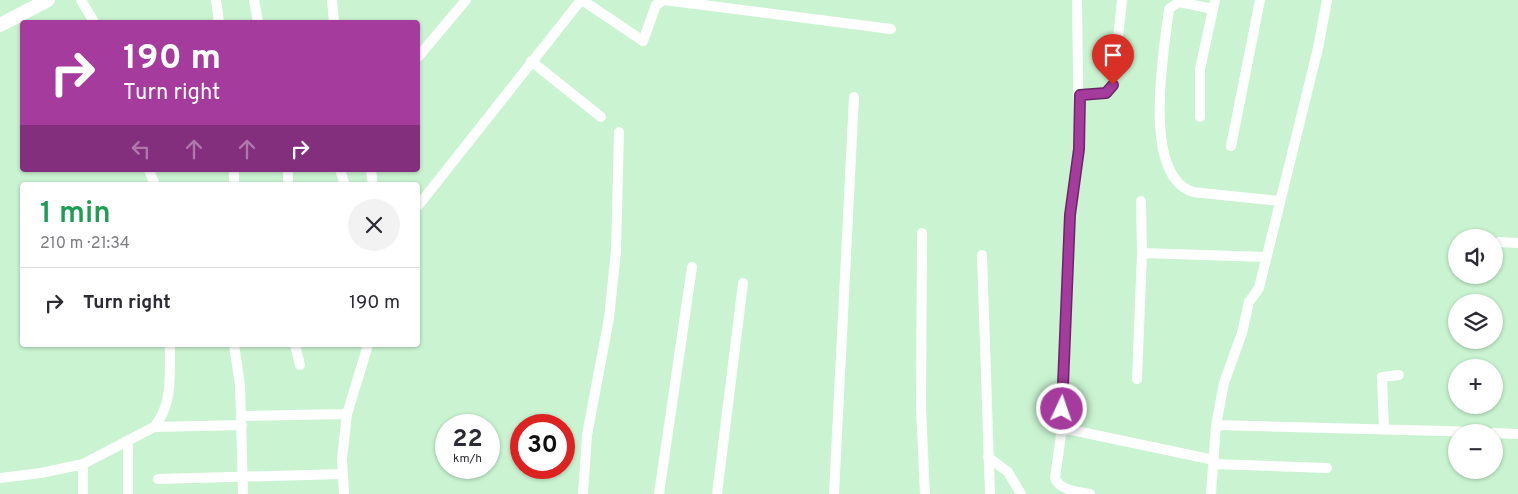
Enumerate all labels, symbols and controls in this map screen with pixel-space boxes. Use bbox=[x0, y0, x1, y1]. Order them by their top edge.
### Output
pin bbox=[1092, 34, 1134, 85]
text: 190 m bbox=[123, 37, 221, 81]
icon: right bbox=[40, 40, 105, 105]
icon: arrive bbox=[1099, 41, 1127, 69]
text: Turn right bbox=[123, 80, 220, 107]
icon: left bbox=[127, 135, 155, 163]
icon: ahead bbox=[180, 135, 208, 163]
icon: ahead bbox=[233, 135, 261, 163]
icon: right bbox=[286, 135, 314, 163]
text: 1 min bbox=[40, 196, 111, 233]
button: close bbox=[348, 199, 400, 251]
map controls bbox=[1448, 229, 1503, 479]
button: sound bbox=[1448, 229, 1503, 284]
text: 210 m · 21:34 bbox=[40, 234, 130, 254]
icon: right bbox=[40, 289, 68, 317]
text: Turn right bbox=[83, 291, 171, 315]
text: 190 m bbox=[349, 291, 400, 315]
button: layers bbox=[1448, 294, 1503, 349]
button: + bbox=[1448, 359, 1503, 414]
position arrow bbox=[1035, 382, 1087, 434]
speed limit sign: 30 bbox=[510, 414, 575, 479]
text: 22 bbox=[452, 424, 483, 456]
button: − bbox=[1448, 424, 1503, 479]
text: km/h bbox=[453, 451, 482, 467]

